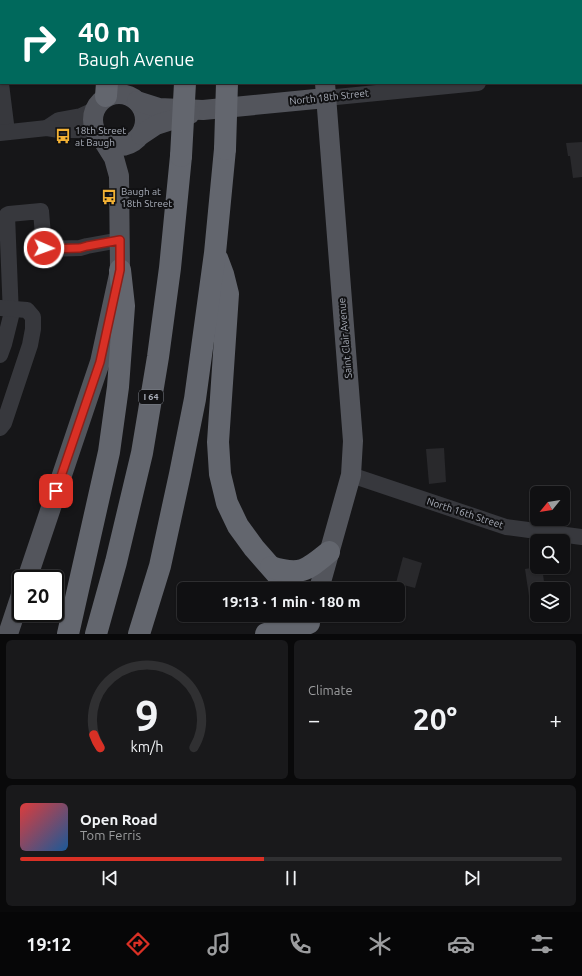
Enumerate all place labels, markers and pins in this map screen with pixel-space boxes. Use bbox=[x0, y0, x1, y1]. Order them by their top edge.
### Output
place label: 18th Street at Baugh bbox=[75, 125, 126, 148]
bus stop icon: 18th Street at Baugh bbox=[54, 127, 72, 145]
place label: Baugh at 18th Street bbox=[121, 186, 172, 209]
bus stop icon: Baugh at 18th Street bbox=[100, 188, 118, 206]
pin bbox=[39, 474, 73, 508]

